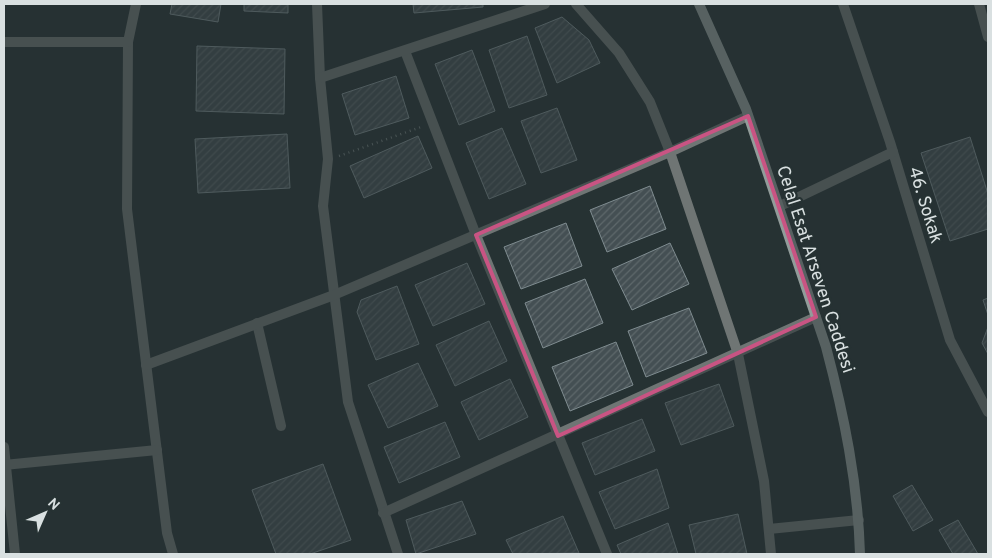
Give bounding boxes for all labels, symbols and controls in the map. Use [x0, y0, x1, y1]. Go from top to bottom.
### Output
street label: Celal Esat Arseven Caddesi [770, 163, 859, 376]
street label: 46. Sokak [902, 164, 947, 247]
north arrow [20, 488, 70, 538]
text: N [44, 495, 63, 514]

